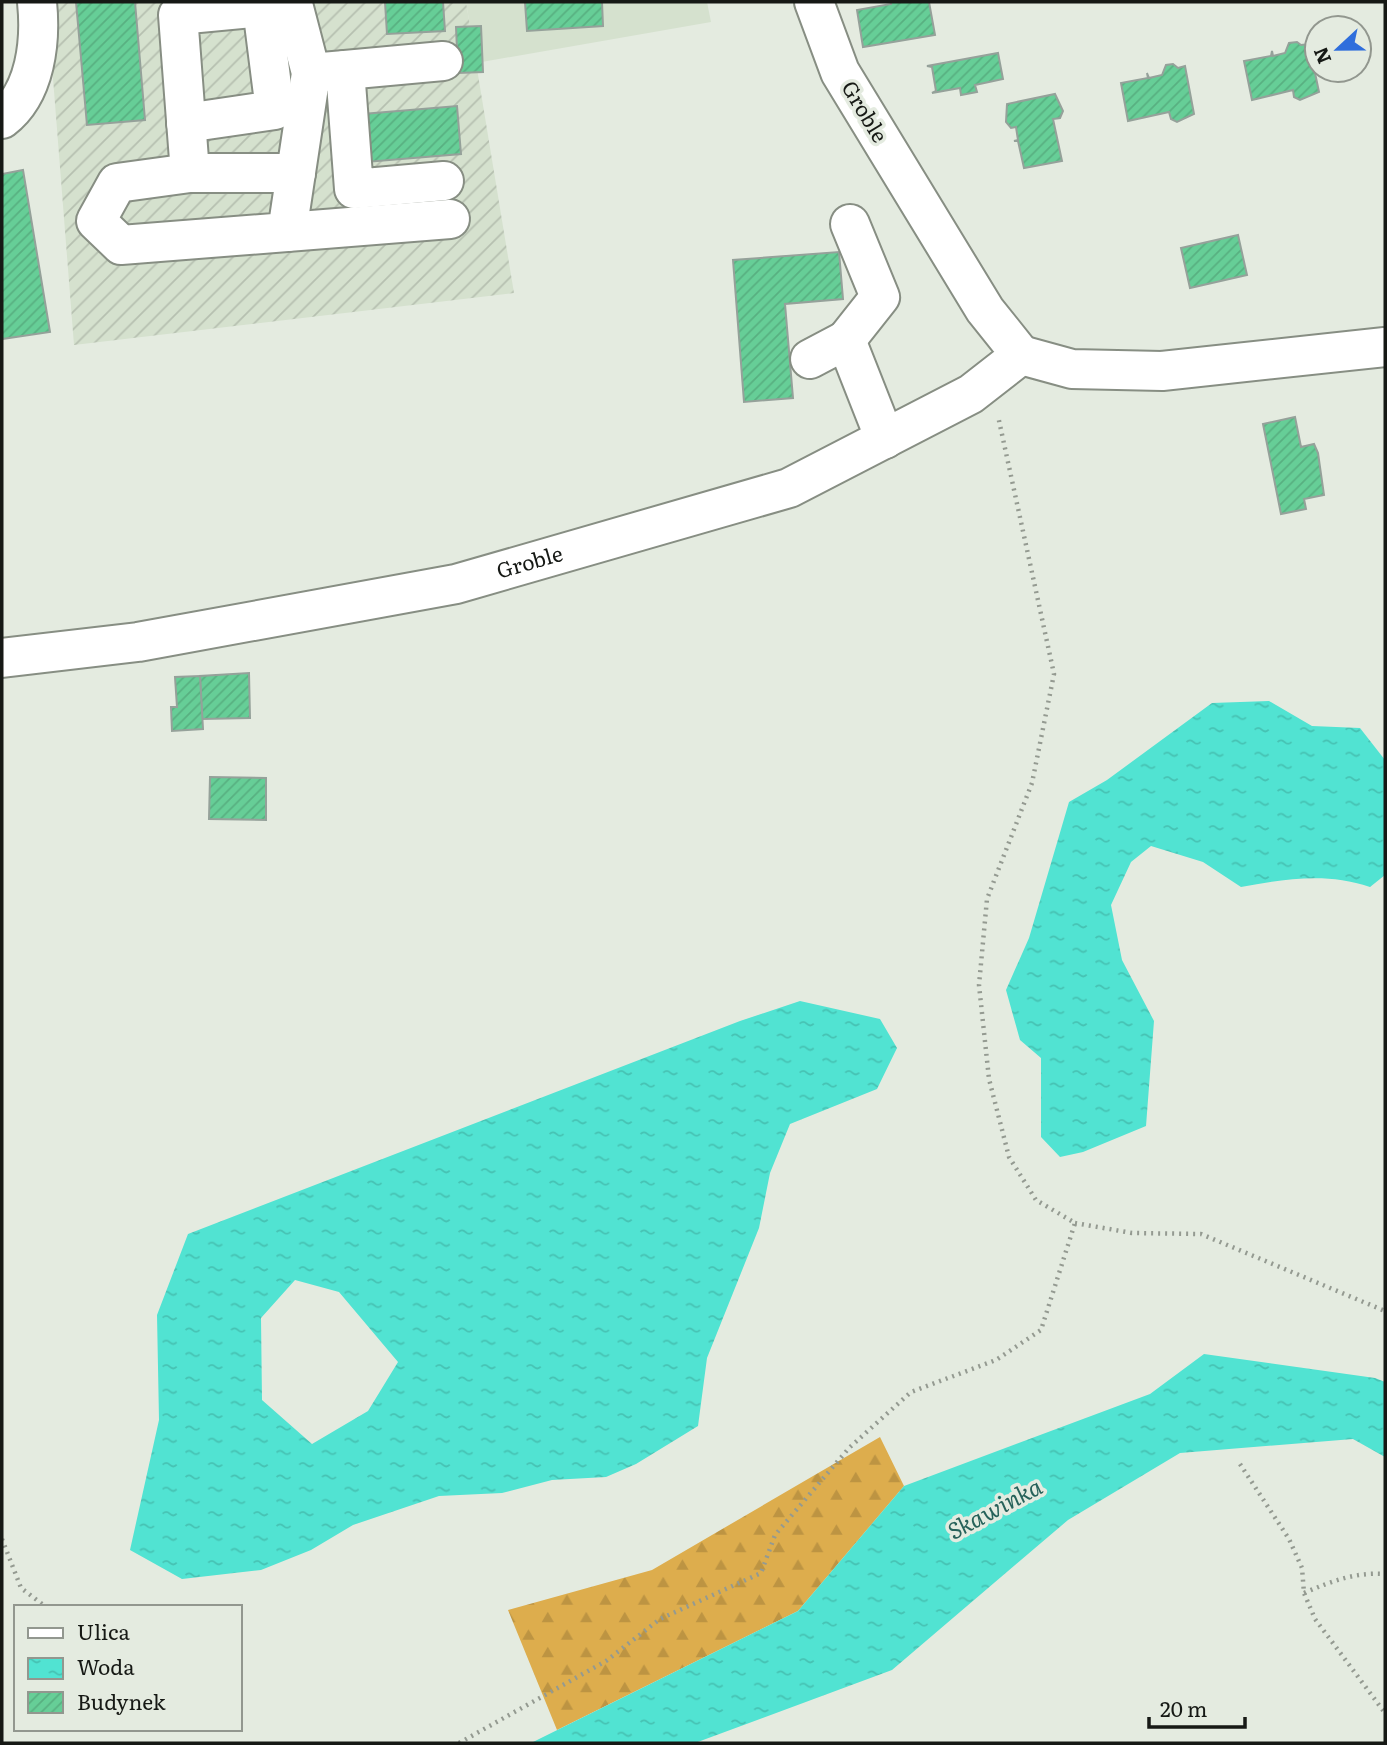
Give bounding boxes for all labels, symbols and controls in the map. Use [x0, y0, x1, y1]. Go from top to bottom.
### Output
north arrow [1303, 14, 1373, 84]
text: N [1305, 43, 1337, 68]
street label: Groble [836, 74, 897, 148]
street label: Groble [492, 536, 566, 585]
water label: Skawinka [941, 1468, 1047, 1546]
legend [14, 1605, 242, 1731]
text: Ulica [77, 1615, 131, 1646]
text: Woda [77, 1650, 135, 1681]
text: Budynek [77, 1685, 166, 1716]
scale bar [1149, 1686, 1245, 1730]
text: 20 m [1160, 1692, 1207, 1723]

